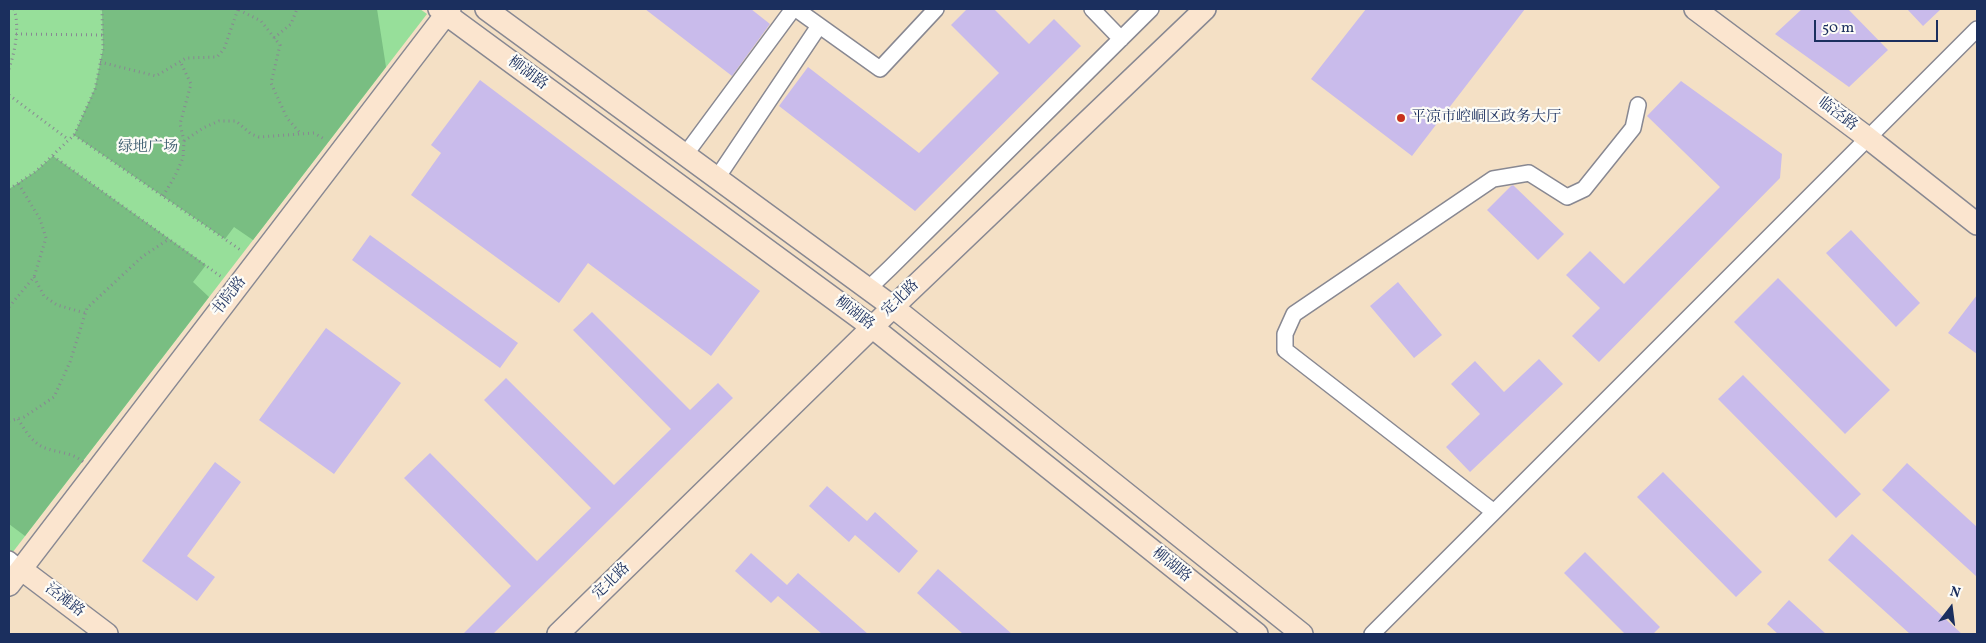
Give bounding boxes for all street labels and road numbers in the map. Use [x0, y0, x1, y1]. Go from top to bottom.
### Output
street label: 柳湖路 [504, 53, 550, 95]
street label: 临泾路 [1814, 94, 1860, 136]
street label: 书院路 [209, 274, 251, 320]
street label: 定北路 [879, 277, 923, 321]
street label: 柳湖路 [831, 293, 877, 335]
street label: 柳湖路 [1148, 545, 1194, 587]
street label: 定北路 [590, 560, 634, 604]
street label: 泾滩路 [41, 580, 87, 622]

